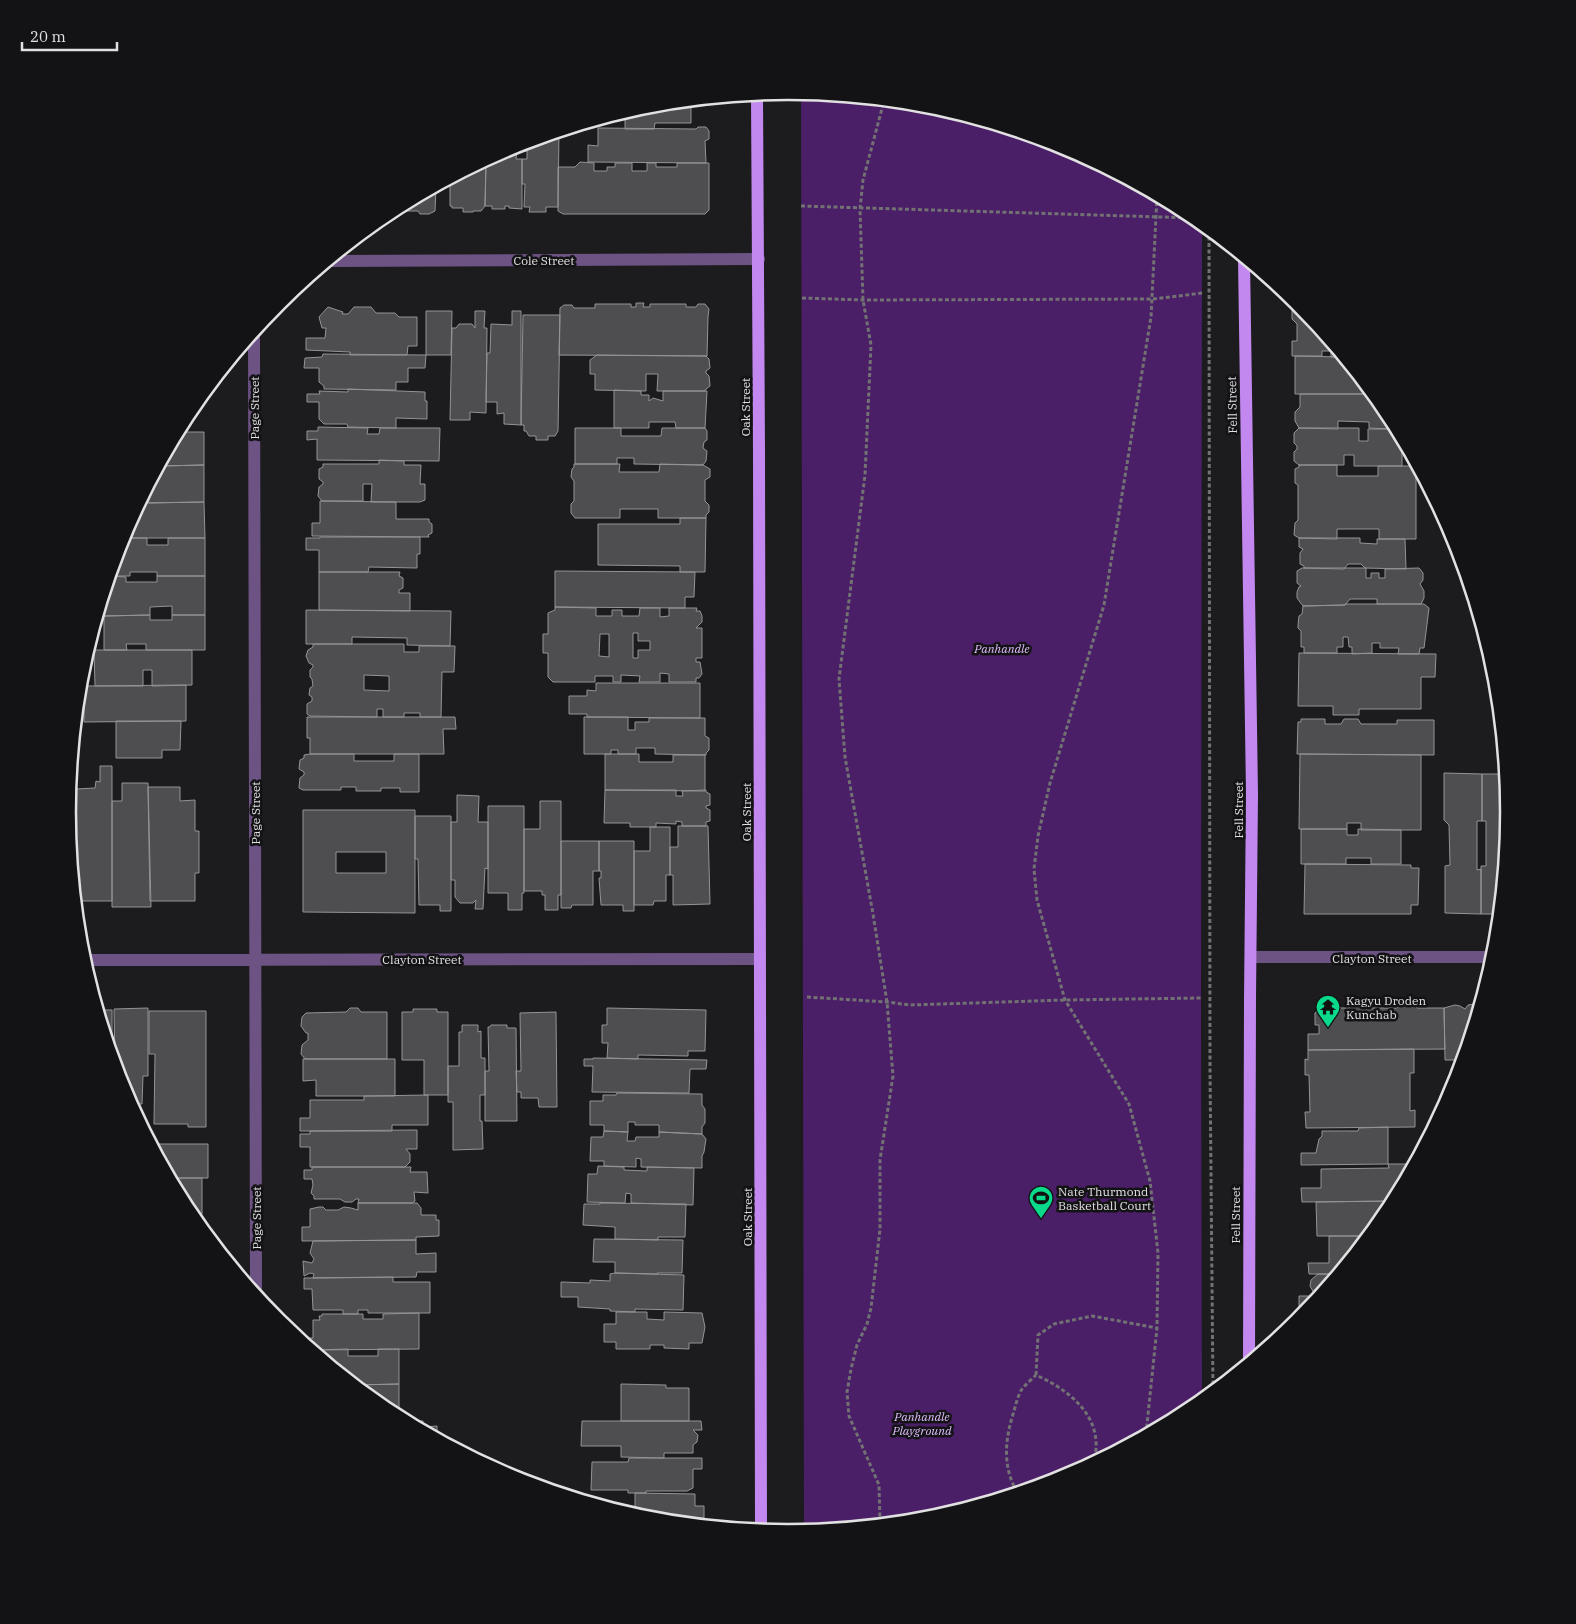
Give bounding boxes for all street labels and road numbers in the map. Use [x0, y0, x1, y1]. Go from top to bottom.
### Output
street label: Cole Street [514, 253, 574, 268]
street label: Page Street [247, 376, 262, 440]
street label: Fell Street [1224, 376, 1240, 434]
street label: Oak Street [738, 378, 753, 436]
street label: Page Street [248, 781, 263, 845]
street label: Fell Street [1231, 781, 1246, 839]
street label: Oak Street [739, 783, 754, 841]
street label: Clayton Street [1332, 951, 1412, 966]
street label: Clayton Street [382, 952, 462, 967]
street label: Page Street [249, 1186, 264, 1250]
street label: Fell Street [1228, 1186, 1243, 1244]
street label: Oak Street [740, 1188, 755, 1246]

